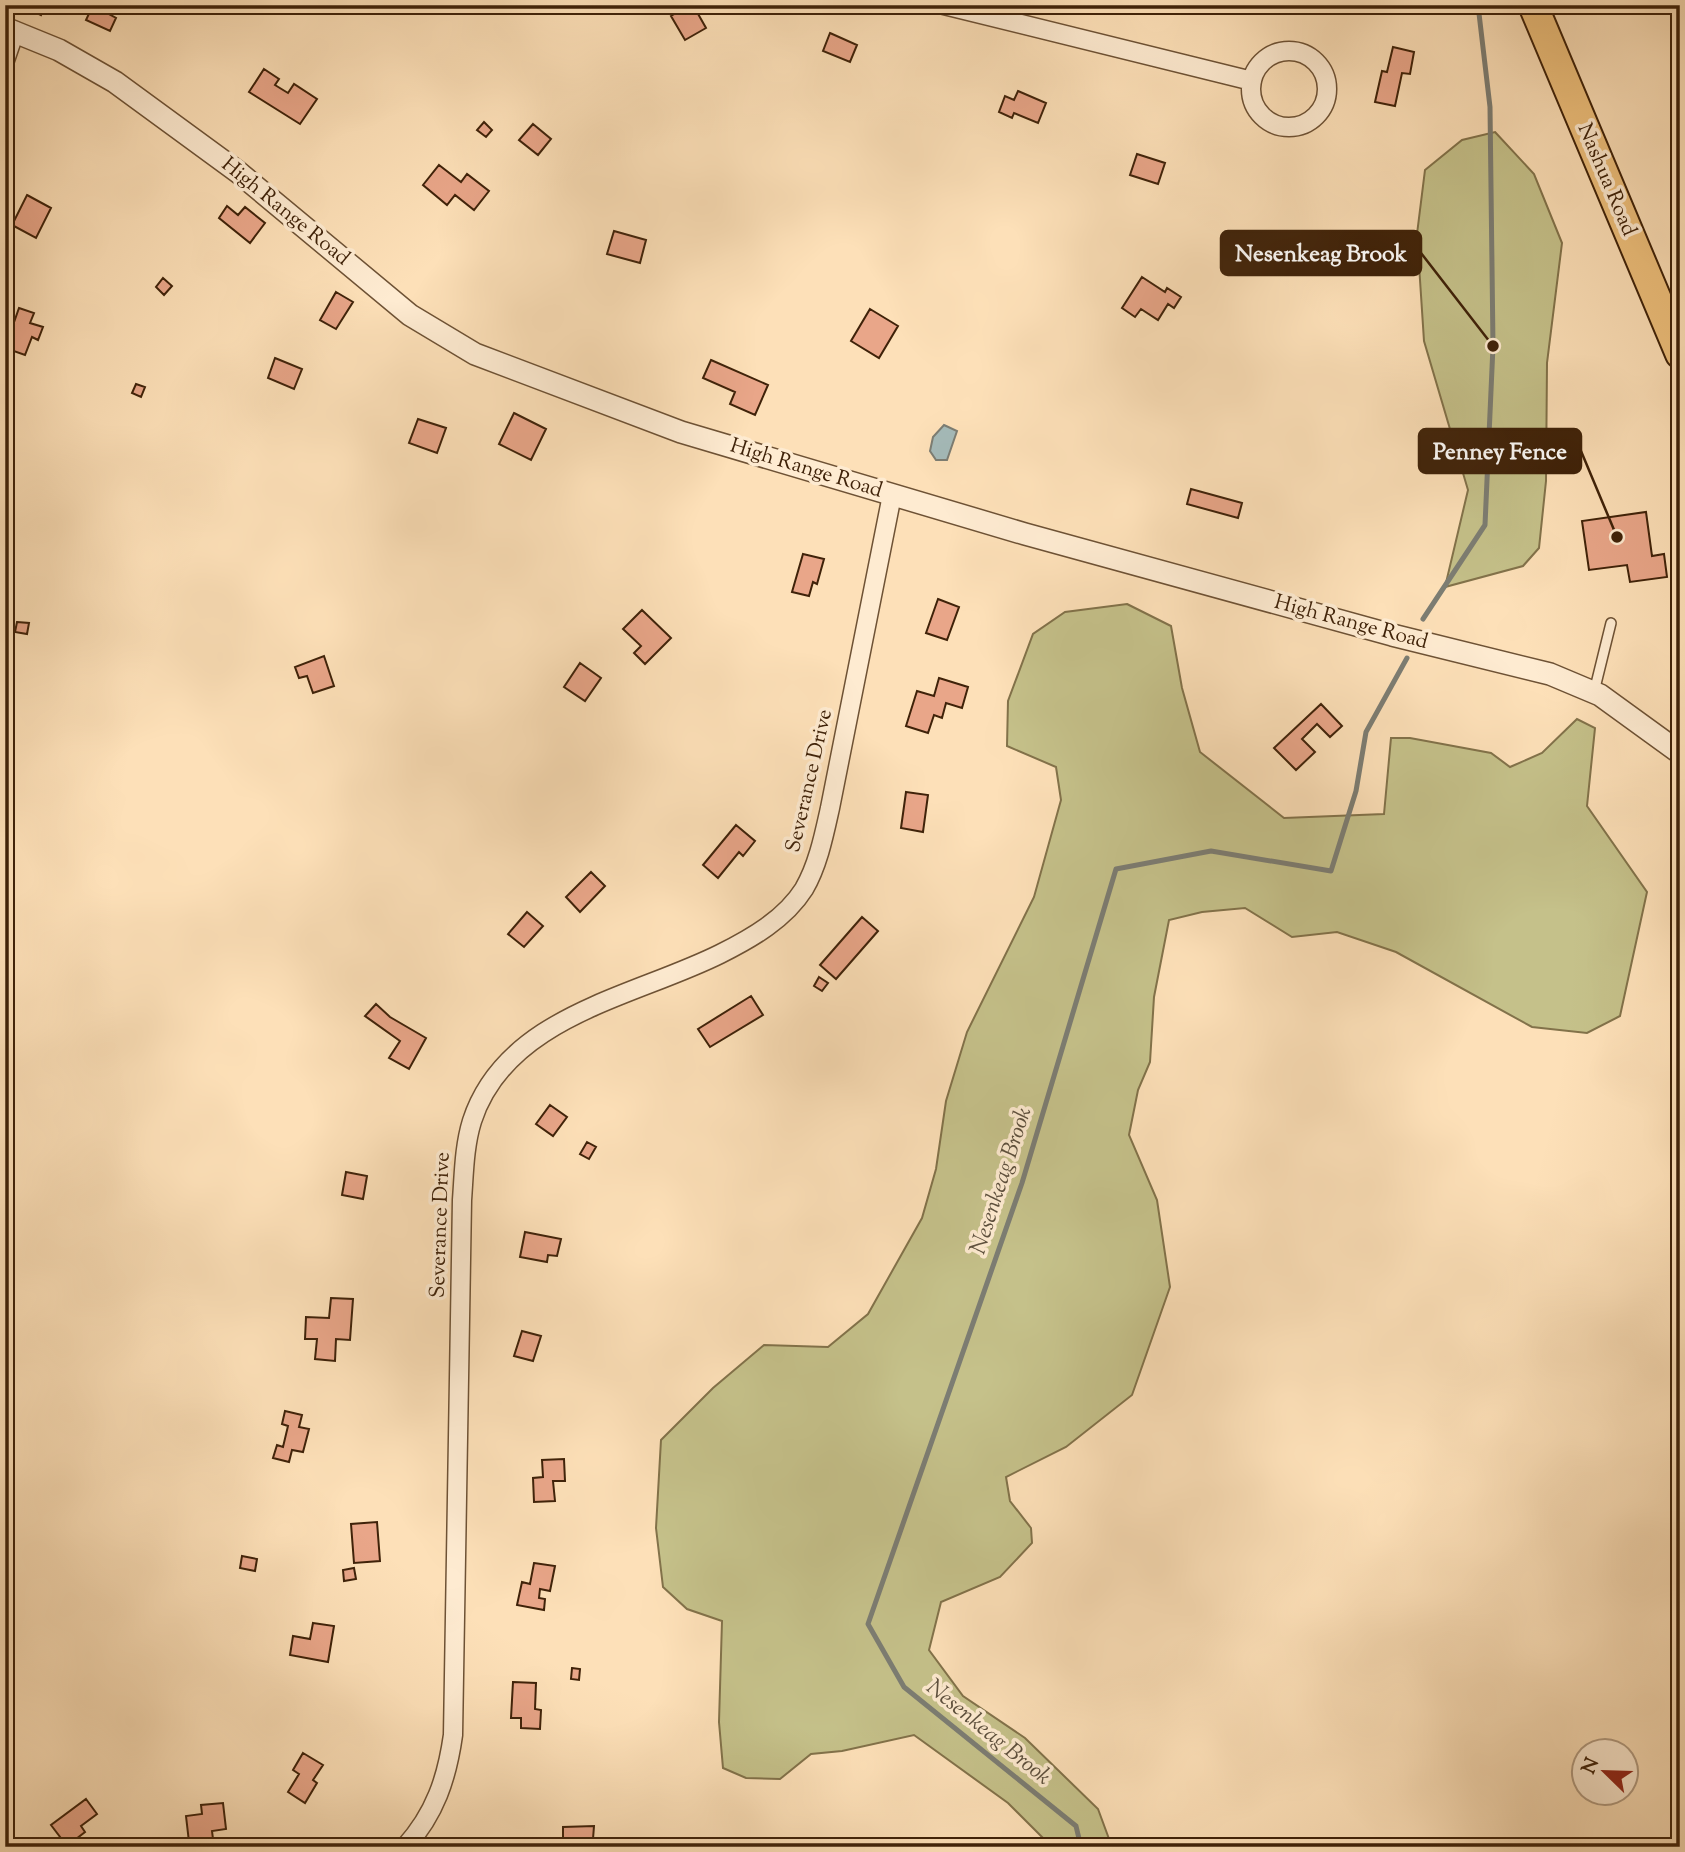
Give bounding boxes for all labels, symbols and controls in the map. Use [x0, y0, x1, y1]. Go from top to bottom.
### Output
street label: Nashua Road [1569, 119, 1643, 241]
street label: High Range Road [214, 151, 356, 273]
callout: Nesenkeag Brook [1221, 231, 1421, 275]
text: Nesenkeag Brook [1235, 239, 1407, 272]
callout: Penney Fence [1419, 429, 1581, 473]
street label: High Range Road [726, 432, 886, 506]
text: Penney Fence [1433, 437, 1567, 470]
street label: High Range Road [1271, 588, 1431, 658]
street label: Severance Drive [779, 706, 841, 856]
water label: Nesenkeag Brook [963, 1103, 1041, 1259]
street label: Severance Drive [423, 1151, 459, 1299]
water label: Nesenkeag Brook [918, 1672, 1058, 1794]
north arrow [1570, 1736, 1640, 1806]
text: N [1576, 1754, 1607, 1779]

